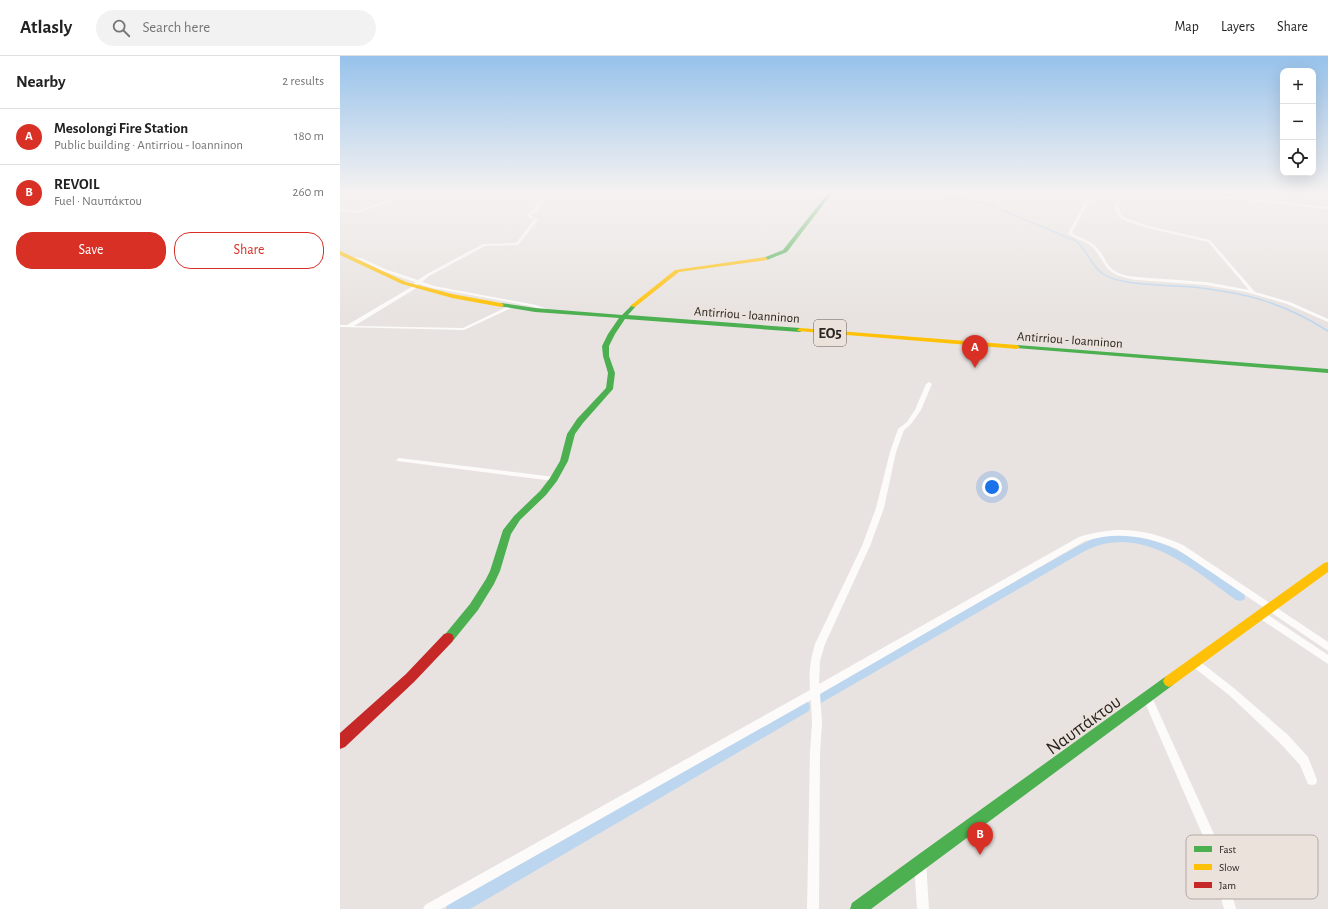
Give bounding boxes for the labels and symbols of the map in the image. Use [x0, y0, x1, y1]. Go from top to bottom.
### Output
street label: Antirriou - Ioanninon [694, 305, 800, 326]
road number: ΕΟ5 [814, 320, 846, 346]
street label: Antirriou - Ioanninon [1017, 330, 1123, 351]
pin: A [962, 335, 988, 368]
your location [982, 477, 1002, 497]
street label: Ναυπάκτου [1043, 692, 1125, 759]
pin: B [967, 822, 993, 855]
legend [1186, 835, 1318, 899]
text: Fast [1219, 844, 1237, 855]
text: Slow [1219, 862, 1240, 873]
text: Jam [1219, 880, 1236, 891]

